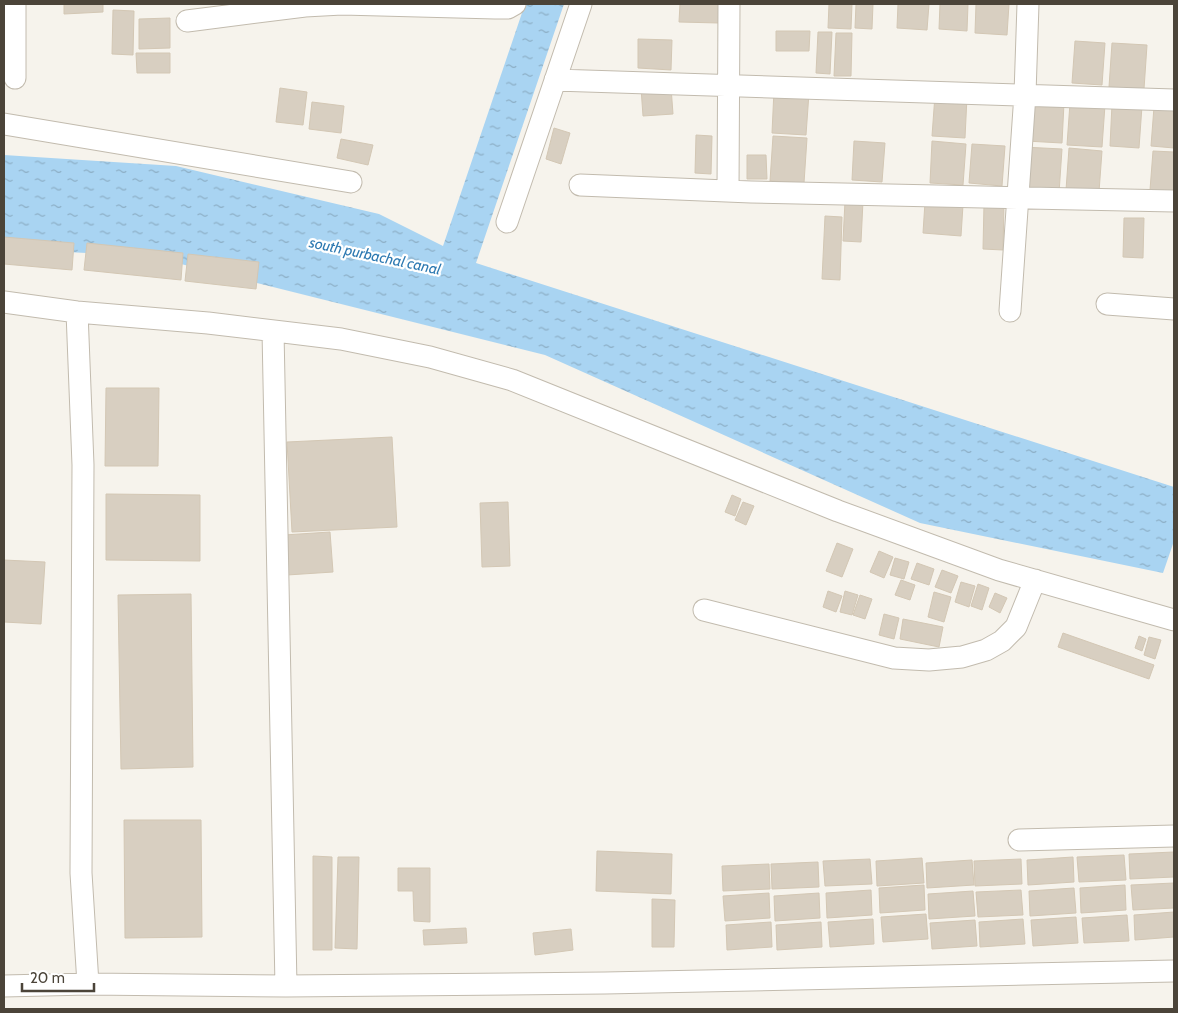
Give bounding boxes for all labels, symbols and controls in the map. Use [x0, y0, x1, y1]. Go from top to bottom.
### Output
water label: south purbachal canal [307, 233, 443, 279]
scale bar [22, 960, 95, 992]
text: 20 m [30, 969, 65, 987]

